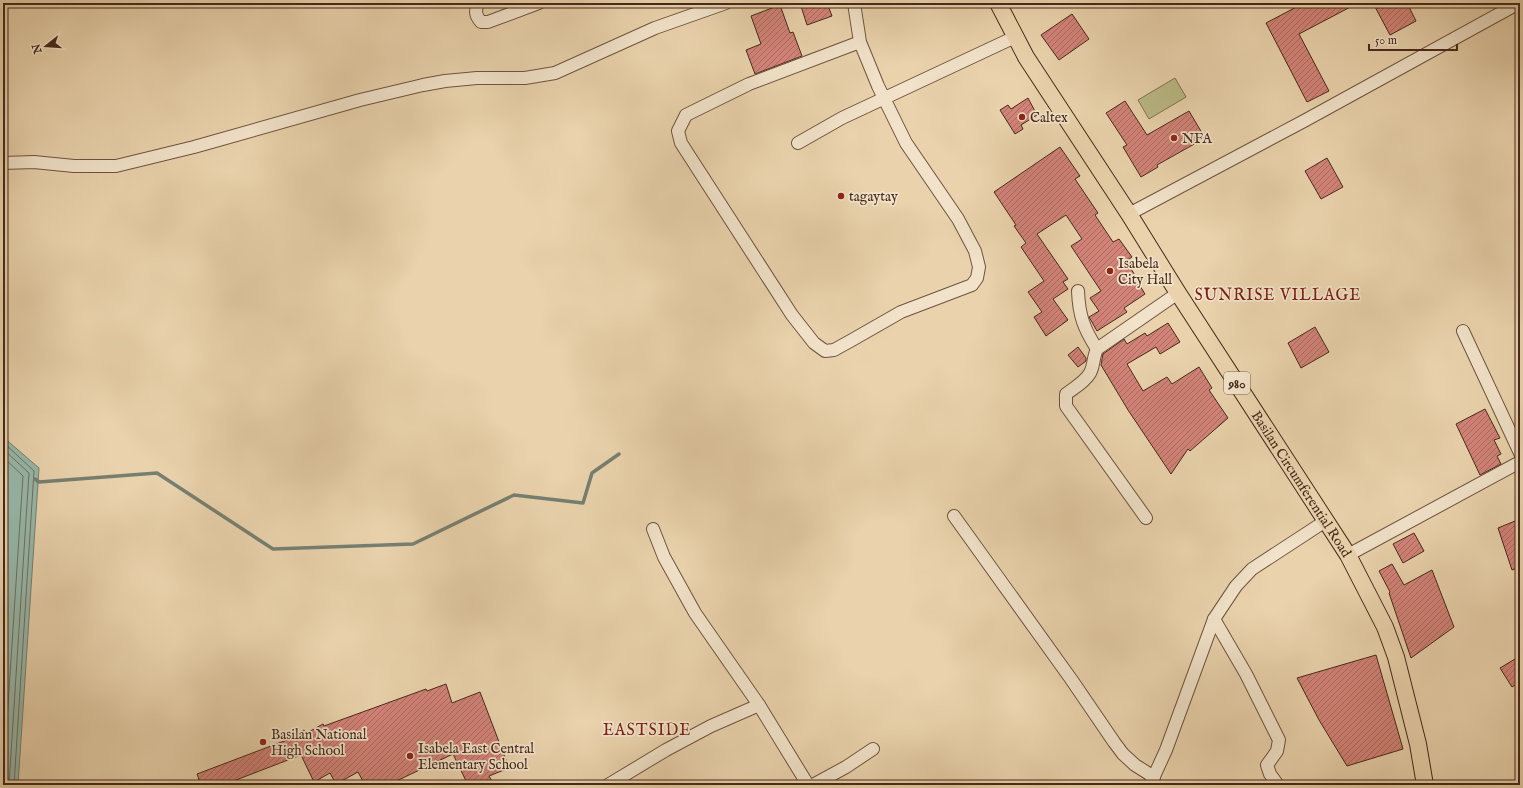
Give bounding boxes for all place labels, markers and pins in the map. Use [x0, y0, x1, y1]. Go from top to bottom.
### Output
place label: Caltex [1030, 109, 1068, 127]
marker: Caltex [1017, 112, 1027, 122]
place label: NFA [1182, 130, 1213, 148]
marker: NFA [1169, 133, 1179, 143]
place label: tagaytay [849, 188, 898, 206]
marker: tagaytay [836, 191, 846, 201]
place label: Isabela City Hall [1118, 255, 1172, 289]
marker: Isabela City Hall [1105, 266, 1115, 276]
place label: Basilan National High School [271, 726, 367, 760]
marker: Basilan National High School [258, 737, 268, 747]
place label: Isabela East Central Elementary School [418, 740, 534, 774]
marker: Isabela East Central Elementary School [405, 751, 415, 761]

